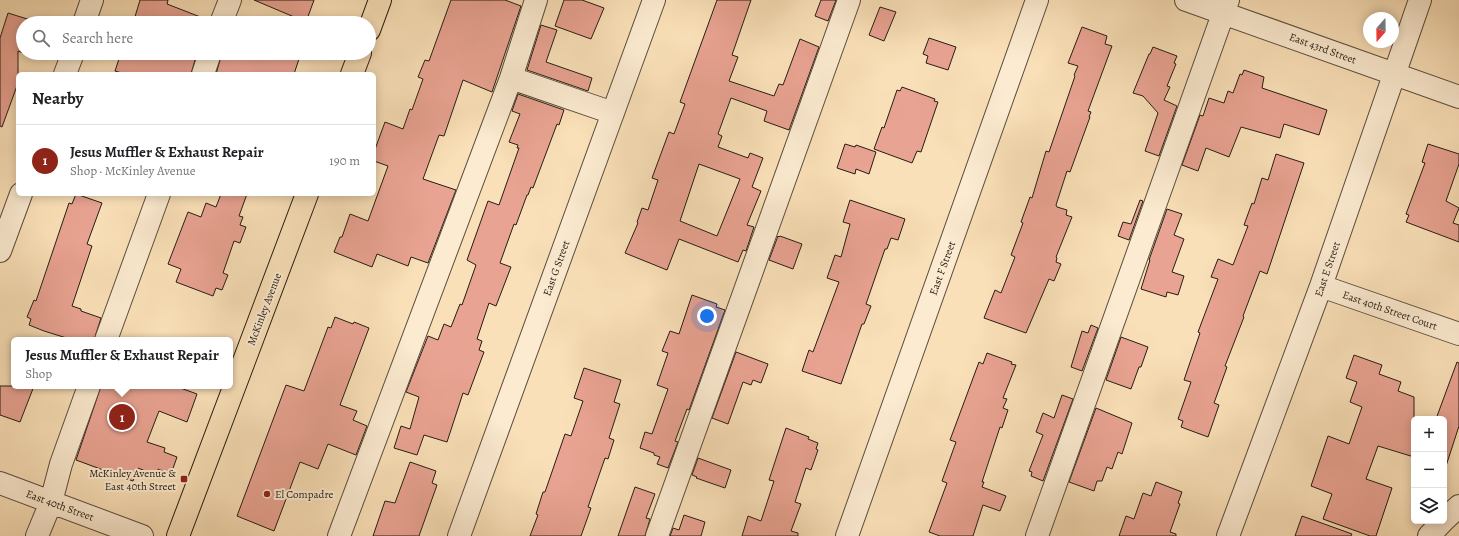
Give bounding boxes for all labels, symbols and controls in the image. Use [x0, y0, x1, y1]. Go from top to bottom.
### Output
north arrow [1363, 12, 1399, 48]
search box [16, 16, 376, 60]
icon: search [30, 27, 52, 49]
text: Search here [62, 28, 133, 48]
street label: East 43rd Street [1287, 29, 1359, 68]
text: Nearby [32, 87, 83, 110]
text: Jesus Muffler & Exhaust Repair [70, 142, 264, 162]
text: 1 [43, 152, 47, 169]
text: 190 m [329, 152, 360, 169]
text: Shop · McKinley Avenue [70, 162, 196, 179]
street label: East G Street [539, 238, 574, 298]
street label: East F Street [926, 239, 959, 297]
street label: East E Street [1311, 239, 1344, 299]
street label: McKinley Avenue [244, 271, 285, 348]
street label: East 40th Street Court [1340, 287, 1440, 334]
your location [697, 306, 717, 326]
popup [11, 337, 233, 389]
text: Jesus Muffler & Exhaust Repair [25, 345, 219, 365]
text: Shop [25, 365, 52, 382]
pin: 1 [109, 402, 135, 432]
map controls [1411, 416, 1447, 524]
button: + [1411, 416, 1447, 452]
button: − [1411, 452, 1447, 488]
place label: McKinley Avenue & East 40th Street [89, 466, 176, 494]
marker: McKinley Avenue & East 40th Street [179, 474, 189, 484]
street label: East 40th Street [24, 486, 96, 525]
place label: El Compadre [275, 487, 334, 502]
button: layers [1411, 488, 1447, 524]
marker: El Compadre [262, 489, 272, 499]

